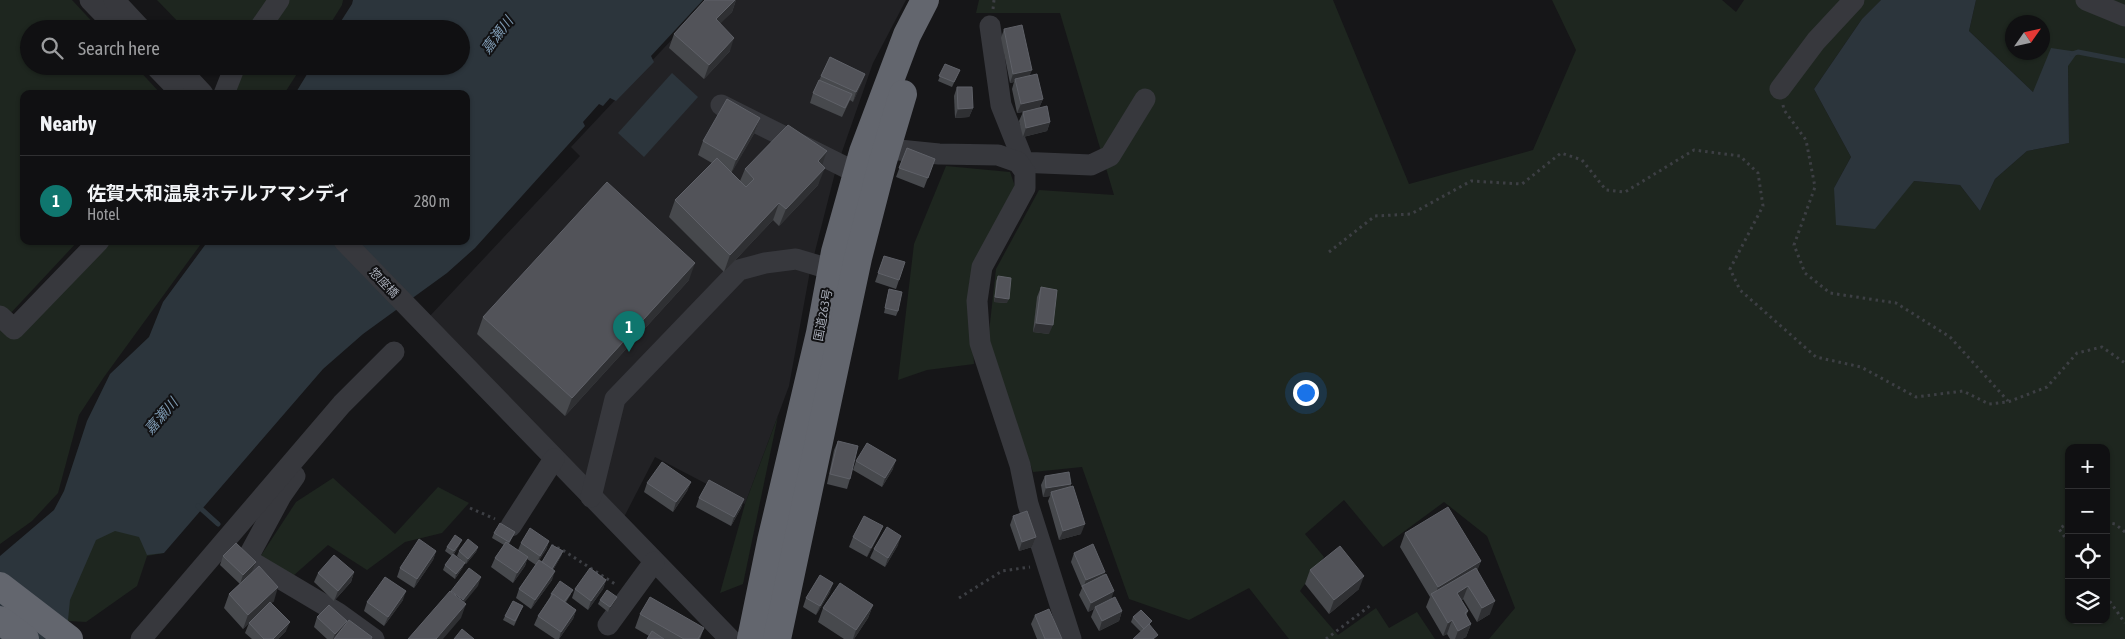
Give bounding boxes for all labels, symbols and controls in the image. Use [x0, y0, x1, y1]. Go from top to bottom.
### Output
water label: 嘉瀬川 [478, 12, 517, 57]
north arrow [2005, 15, 2050, 60]
search box [20, 20, 470, 75]
icon: search [38, 34, 66, 62]
text: Search here [78, 37, 160, 59]
text: Nearby [40, 111, 96, 135]
text: 佐賀大和温泉ホテルアマンディ [87, 182, 352, 204]
text: 1 [52, 192, 60, 210]
text: 280 m [414, 192, 450, 210]
text: Hotel [87, 205, 120, 223]
street label: 惣座橋 [366, 265, 402, 301]
street label: 国道263号 [811, 288, 835, 342]
pin: 1 [613, 311, 645, 352]
your location [1293, 380, 1319, 406]
water label: 嘉瀬川 [141, 393, 182, 437]
map controls [2065, 444, 2110, 624]
button: + [2065, 444, 2110, 489]
button: − [2065, 489, 2110, 534]
button: locate [2065, 534, 2110, 579]
button: layers [2065, 579, 2110, 624]

